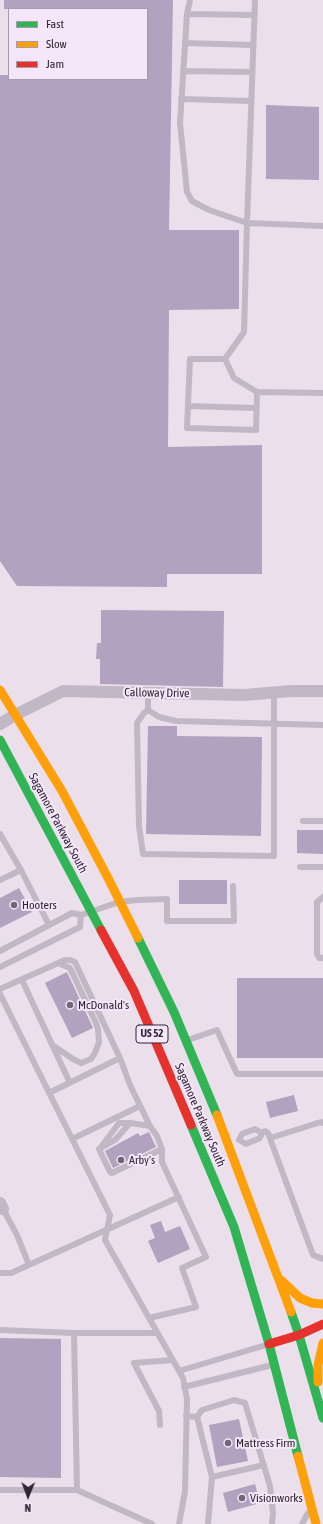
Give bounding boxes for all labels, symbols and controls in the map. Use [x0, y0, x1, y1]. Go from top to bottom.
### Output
legend [8, 8, 148, 80]
text: Fast [46, 17, 64, 31]
text: Slow [46, 37, 67, 51]
text: Jam [46, 57, 64, 71]
street label: Calloway Drive [124, 685, 190, 701]
street label: Sagamore Parkway South [26, 771, 90, 875]
place label: Hooters [22, 898, 57, 912]
marker: Hooters [9, 900, 19, 910]
place label: McDonald's [78, 998, 129, 1012]
marker: McDonald's [65, 1000, 75, 1010]
road number: US 52 [136, 1025, 168, 1043]
street label: Sagamore Parkway South [172, 1061, 228, 1169]
place label: Arby's [129, 1153, 155, 1167]
marker: Arby's [116, 1155, 126, 1165]
place label: Mattress Firm [236, 1436, 295, 1450]
marker: Mattress Firm [223, 1438, 233, 1448]
north arrow [8, 1476, 48, 1516]
place label: Visionworks [250, 1491, 303, 1505]
marker: Visionworks [237, 1493, 247, 1503]
text: N [24, 1502, 31, 1514]

